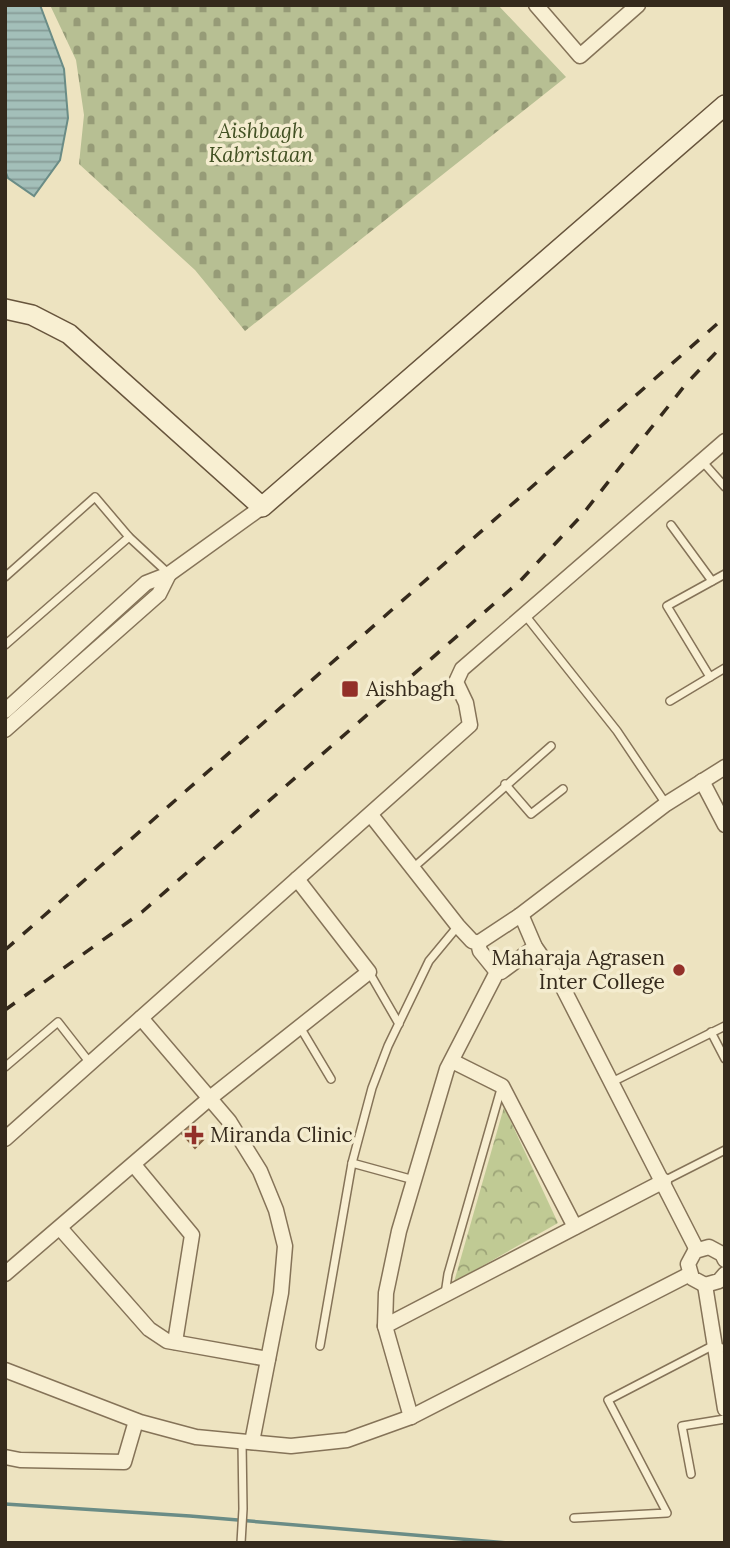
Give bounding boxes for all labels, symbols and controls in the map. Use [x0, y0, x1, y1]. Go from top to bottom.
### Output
park label: Aishbagh Kabristaan [209, 117, 314, 168]
place label: Aishbagh [365, 675, 455, 702]
marker: Aishbagh [340, 679, 360, 699]
place label: Maharaja Agrasen Inter College [491, 944, 665, 995]
marker: Maharaja Agrasen Inter College [671, 962, 687, 978]
place label: Miranda Clinic [210, 1121, 353, 1148]
marker: Miranda Clinic [184, 1125, 204, 1145]

